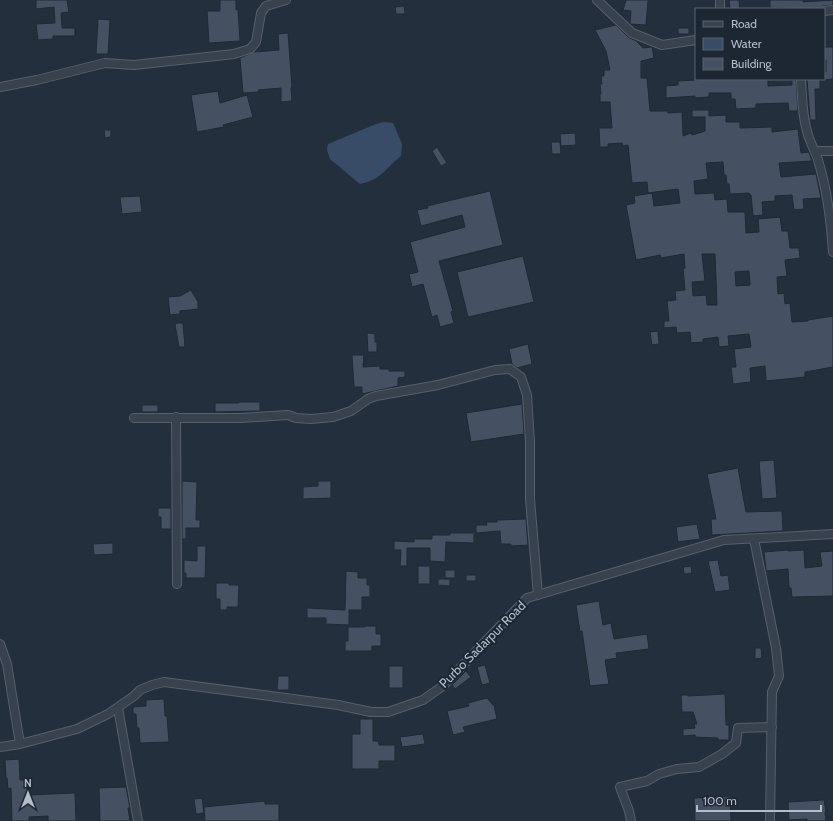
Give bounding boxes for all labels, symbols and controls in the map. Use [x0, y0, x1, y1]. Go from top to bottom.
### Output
legend [695, 8, 825, 80]
text: Road [731, 16, 757, 31]
text: Water [731, 36, 762, 51]
text: Building [731, 56, 773, 71]
street label: Purbo Sadarpur Road [435, 597, 529, 691]
north arrow [8, 773, 48, 813]
text: N [24, 776, 32, 790]
scale bar [697, 787, 821, 813]
text: 100 m [703, 793, 737, 808]

